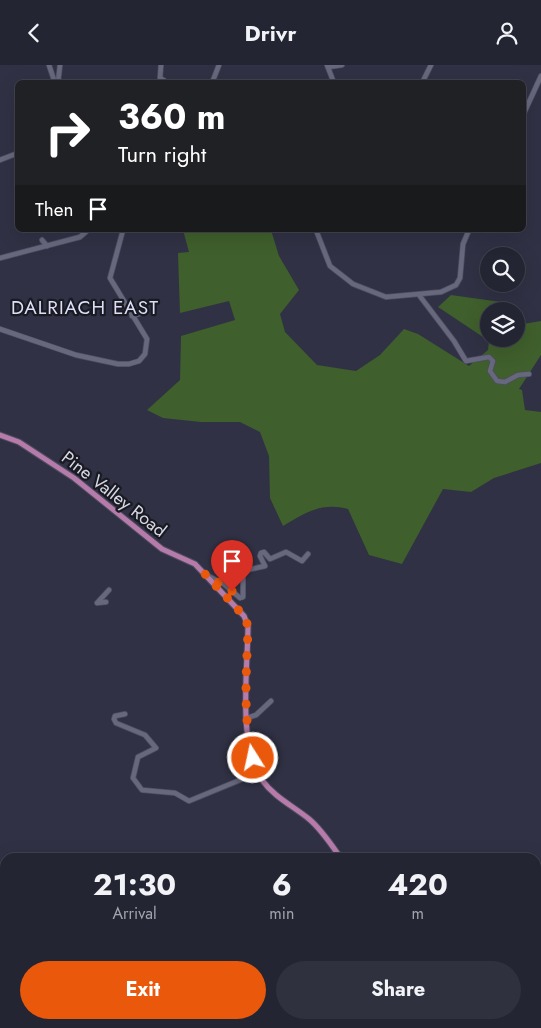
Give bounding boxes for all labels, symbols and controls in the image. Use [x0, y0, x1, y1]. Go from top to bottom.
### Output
text: Drivr [245, 17, 296, 49]
icon: back [20, 19, 48, 47]
icon: person [493, 19, 521, 47]
text: 360 m [118, 92, 226, 142]
icon: right [35, 100, 100, 165]
text: Turn right [118, 138, 206, 170]
icon: arrive [84, 195, 112, 223]
text: Then [35, 196, 74, 223]
map controls [480, 247, 525, 347]
button: search [480, 247, 525, 292]
district label: DALRIACH EAST [11, 294, 159, 321]
button: layers [480, 302, 525, 347]
street label: Pine Valley Road [56, 445, 172, 543]
pin [211, 540, 253, 591]
icon: arrive [218, 547, 246, 575]
position arrow [226, 731, 278, 783]
text: 21:30 [93, 863, 176, 906]
text: 6 [272, 863, 292, 906]
text: 420 [387, 863, 448, 906]
text: Arrival [113, 902, 157, 925]
text: min [269, 902, 294, 925]
text: m [411, 902, 424, 925]
button: Exit [20, 961, 266, 1019]
button: Share [276, 961, 521, 1019]

